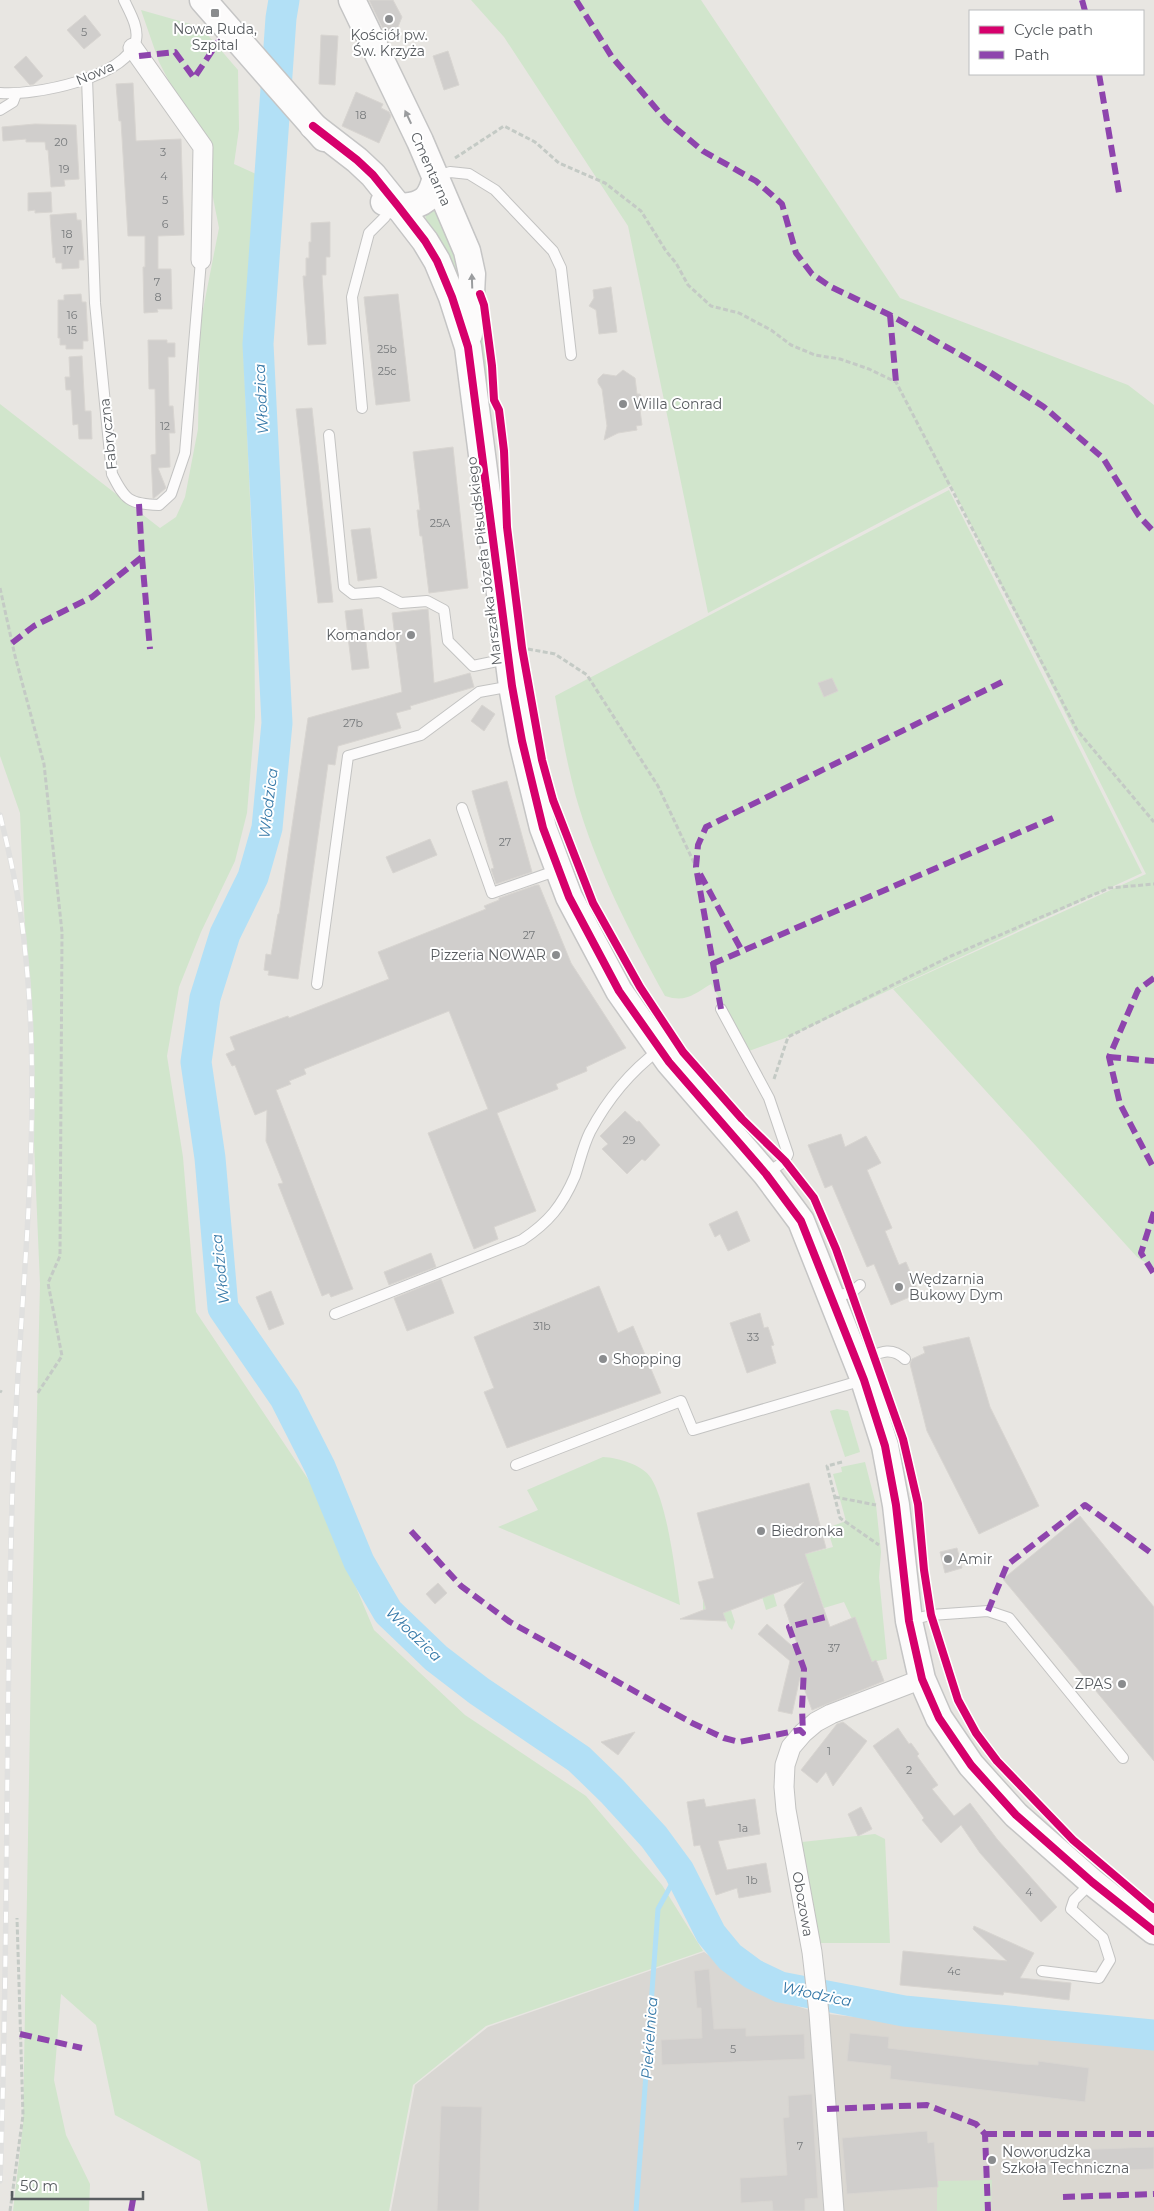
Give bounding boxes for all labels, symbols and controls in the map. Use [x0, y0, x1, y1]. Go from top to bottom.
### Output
marker: Nowa Ruda, Szpital [209, 7, 221, 19]
legend [969, 10, 1144, 75]
marker: Kościół pw. Św. Krzyża [383, 13, 395, 25]
place label: Nowa Ruda, Szpital [173, 20, 257, 54]
text: Cycle path [1014, 20, 1093, 39]
house number: 5 [81, 25, 87, 39]
place label: Kościół pw. Św. Krzyża [350, 26, 428, 60]
text: Path [1014, 45, 1050, 64]
street label: Nowa [73, 57, 117, 89]
house number: 18 [356, 108, 367, 122]
one-way arrow [404, 110, 412, 124]
street label: Cmentarna [407, 129, 455, 209]
house number: 20 [54, 135, 68, 149]
house number: 3 [160, 145, 166, 159]
house number: 19 [59, 162, 70, 176]
house number: 4 [160, 169, 168, 183]
house number: 5 [162, 193, 168, 207]
house number: 6 [162, 217, 169, 231]
house number: 18 [62, 227, 73, 241]
house number: 17 [63, 243, 73, 257]
one-way arrow [468, 272, 476, 288]
house number: 7 [154, 275, 160, 289]
house number: 8 [154, 290, 162, 304]
house number: 16 [67, 308, 78, 322]
house number: 15 [67, 323, 77, 337]
house number: 25b [377, 342, 397, 356]
water label: Włodzica [250, 363, 272, 435]
house number: 25c [378, 364, 396, 378]
place label: Willa Conrad [633, 395, 722, 413]
street label: Fabryczna [95, 397, 121, 471]
marker: Willa Conrad [617, 398, 629, 410]
house number: 12 [160, 419, 170, 433]
street label: Marszałka Józefa Piłsudskiego [462, 455, 506, 667]
house number: 25A [430, 516, 450, 530]
place label: Komandor [326, 626, 401, 644]
marker: Komandor [405, 629, 417, 641]
house number: 27b [343, 716, 363, 730]
water label: Włodzica [254, 767, 282, 839]
house number: 27 [499, 835, 511, 849]
house number: 27 [523, 928, 535, 942]
place label: Pizzeria NOWAR [430, 946, 546, 964]
marker: Pizzeria NOWAR [550, 949, 562, 961]
house number: 29 [623, 1133, 636, 1147]
water label: Włodzica [207, 1233, 233, 1305]
place label: Wędzarnia Bukowy Dym [909, 1270, 1003, 1304]
marker: Wędzarnia Bukowy Dym [893, 1281, 905, 1293]
house number: 31b [533, 1319, 551, 1333]
house number: 33 [747, 1330, 759, 1344]
place label: Shopping [613, 1350, 682, 1368]
marker: Shopping [597, 1353, 609, 1365]
place label: Biedronka [771, 1522, 843, 1540]
marker: Biedronka [755, 1525, 767, 1537]
place label: Amir [958, 1550, 993, 1568]
marker: Amir [942, 1553, 954, 1565]
water label: Włodzica [382, 1603, 446, 1665]
house number: 37 [828, 1641, 840, 1655]
place label: ZPAS [1075, 1675, 1112, 1693]
marker: ZPAS [1116, 1678, 1128, 1690]
house number: 1 [827, 1744, 831, 1758]
house number: 2 [906, 1763, 912, 1777]
house number: 1a [738, 1821, 748, 1835]
street label: Obozowa [788, 1870, 818, 1938]
house number: 1b [746, 1873, 758, 1887]
house number: 4 [1025, 1885, 1033, 1899]
house number: 4c [947, 1964, 961, 1978]
water label: Włodzica [780, 1977, 854, 2011]
water label: Piekielnica [637, 1996, 661, 2080]
house number: 5 [730, 2042, 736, 2056]
house number: 7 [797, 2139, 803, 2153]
place label: Noworudzka Szkoła Techniczna [1002, 2143, 1129, 2177]
marker: Noworudzka Szkoła Techniczna [986, 2154, 998, 2166]
scale bar [12, 2168, 144, 2200]
text: 50 m [20, 2176, 58, 2195]

